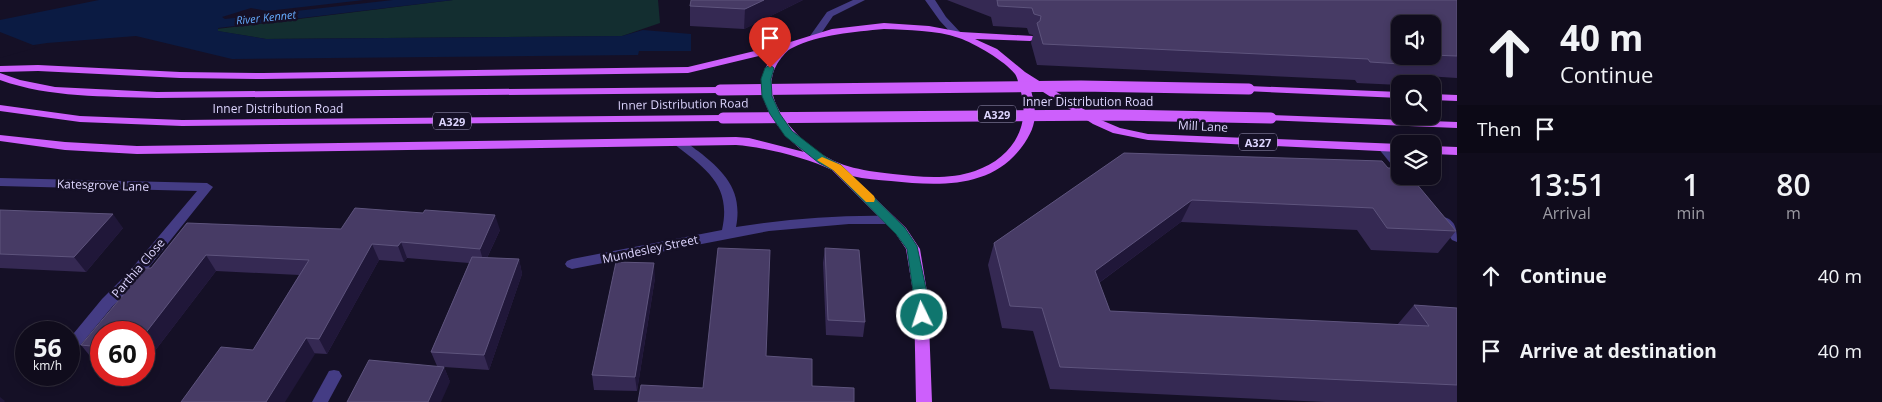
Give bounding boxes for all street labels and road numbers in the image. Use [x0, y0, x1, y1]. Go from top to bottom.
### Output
street label: Inner Distribution Road [1023, 93, 1153, 110]
street label: Inner Distribution Road [617, 94, 749, 114]
street label: Inner Distribution Road [213, 100, 343, 117]
road number: A329 [978, 106, 1016, 122]
road number: A329 [433, 112, 471, 130]
street label: Mill Lane [1178, 116, 1229, 136]
road number: A327 [1239, 134, 1277, 150]
street label: Katesgrove Lane [57, 175, 150, 195]
street label: Mundesley Street [600, 231, 700, 267]
street label: Parthia Close [107, 234, 169, 301]

